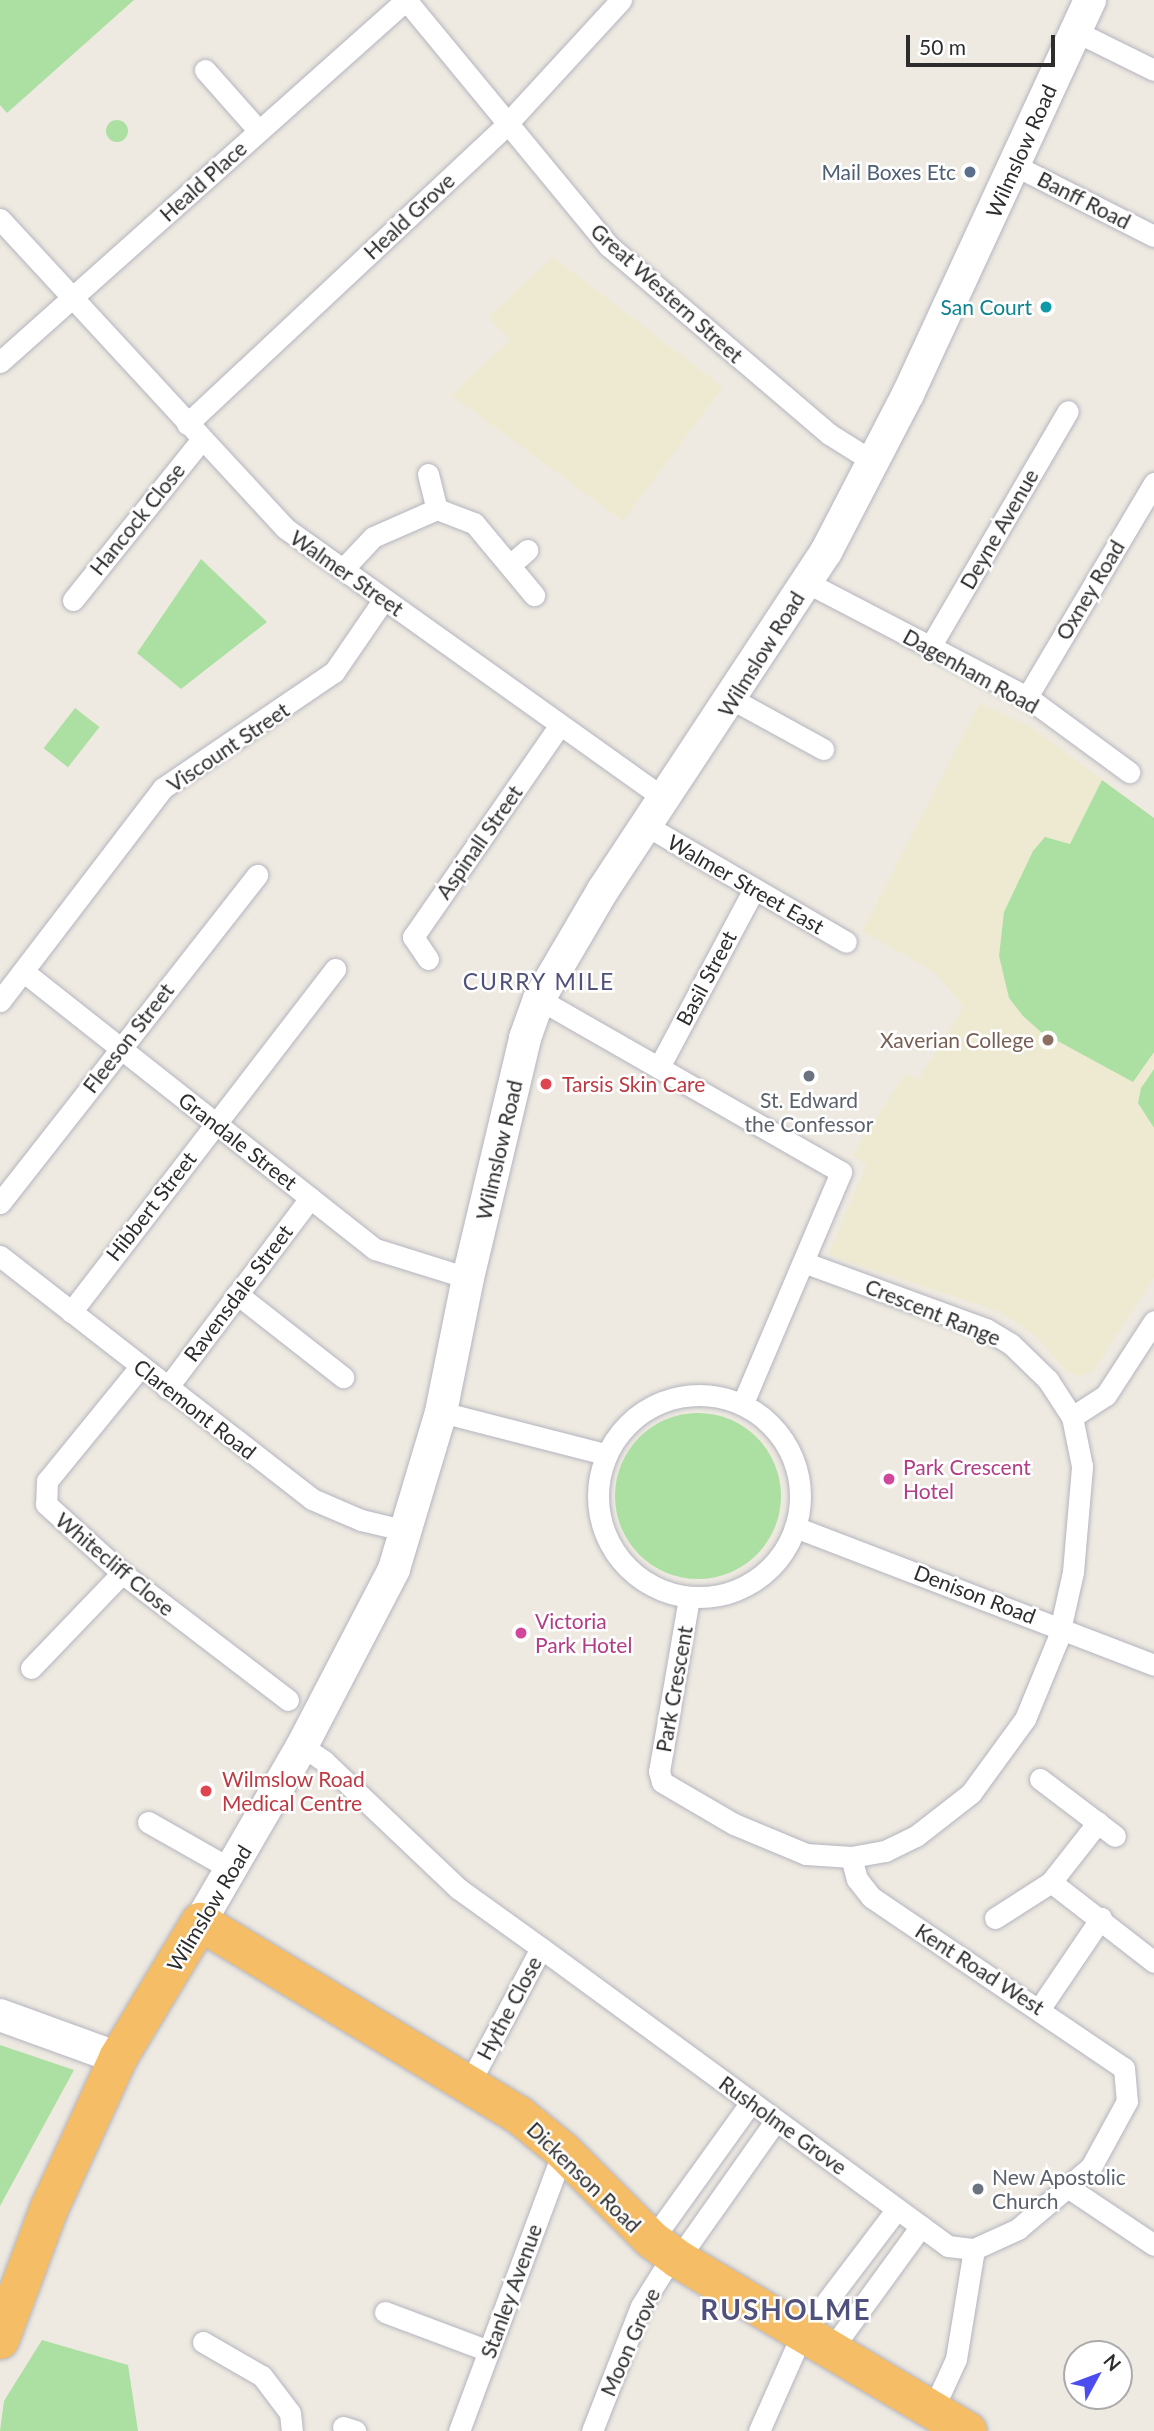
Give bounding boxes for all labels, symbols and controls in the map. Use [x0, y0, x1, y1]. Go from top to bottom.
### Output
scale bar [909, 21, 1058, 65]
text: 50 m [919, 34, 966, 59]
street label: Wilmslow Road [980, 80, 1062, 222]
street label: Heald Place [154, 135, 252, 227]
place label: Mail Boxes Etc [821, 159, 956, 185]
marker: Mail Boxes Etc [962, 164, 978, 180]
street label: Banff Road [1033, 166, 1135, 234]
street label: Heald Grove [358, 168, 460, 264]
street label: Great Western Street [586, 218, 748, 368]
place label: San Court [941, 294, 1032, 320]
marker: San Court [1038, 299, 1054, 315]
street label: Hancock Close [84, 458, 190, 580]
street label: Deyne Avenue [954, 464, 1044, 594]
street label: Walmer Street [285, 525, 409, 621]
street label: Oxney Road [1050, 535, 1130, 645]
street label: Wilmslow Road [712, 587, 810, 721]
street label: Dagenham Road [899, 623, 1043, 719]
street label: Viscount Street [162, 697, 294, 797]
street label: Aspinall Street [431, 780, 527, 904]
street label: Walmer Street East [663, 829, 829, 939]
street label: Basil Street [671, 926, 741, 1030]
district label: CURRY MILE [463, 967, 615, 995]
street label: Fleeson Street [77, 978, 179, 1098]
place label: Xaverian College [880, 1027, 1034, 1053]
marker: Xaverian College [1040, 1032, 1056, 1048]
marker: St. Edward the Confessor [801, 1068, 817, 1084]
place label: Tarsis Skin Care [562, 1071, 705, 1097]
marker: Tarsis Skin Care [536, 1074, 556, 1094]
street label: Wilmslow Road [471, 1077, 527, 1223]
street label: Grandale Street [174, 1087, 302, 1195]
place label: St. Edward the Confessor [745, 1087, 873, 1137]
street label: Hibbert Street [101, 1146, 201, 1266]
street label: Ravensdale Street [178, 1220, 298, 1366]
street label: Crescent Range [862, 1273, 1004, 1351]
street label: Claremont Road [129, 1354, 261, 1464]
place label: Park Crescent Hotel [903, 1454, 1031, 1504]
marker: Park Crescent Hotel [881, 1471, 897, 1487]
street label: Whitecliff Close [50, 1507, 180, 1621]
street label: Denison Road [911, 1559, 1039, 1629]
place label: Victoria Park Hotel [535, 1608, 632, 1658]
street label: Park Crescent [650, 1624, 698, 1754]
marker: Victoria Park Hotel [513, 1625, 529, 1641]
place label: Wilmslow Road Medical Centre [222, 1766, 365, 1816]
marker: Wilmslow Road Medical Centre [196, 1781, 216, 1801]
street label: Wilmslow Road [161, 1840, 257, 1976]
street label: Kent Road West [911, 1918, 1049, 2020]
street label: Hythe Close [471, 1952, 547, 2064]
street label: Rusholme Grove [714, 2070, 852, 2180]
street label: Dickenson Road [522, 2116, 646, 2238]
place label: New Apostolic Church [992, 2164, 1127, 2214]
marker: New Apostolic Church [970, 2181, 986, 2197]
street label: Stanley Avenue [475, 2220, 547, 2362]
street label: Moon Grove [595, 2284, 665, 2400]
district label: RUSHOLME [701, 2292, 871, 2326]
north arrow [1063, 2340, 1133, 2410]
text: N [1099, 2349, 1126, 2375]

